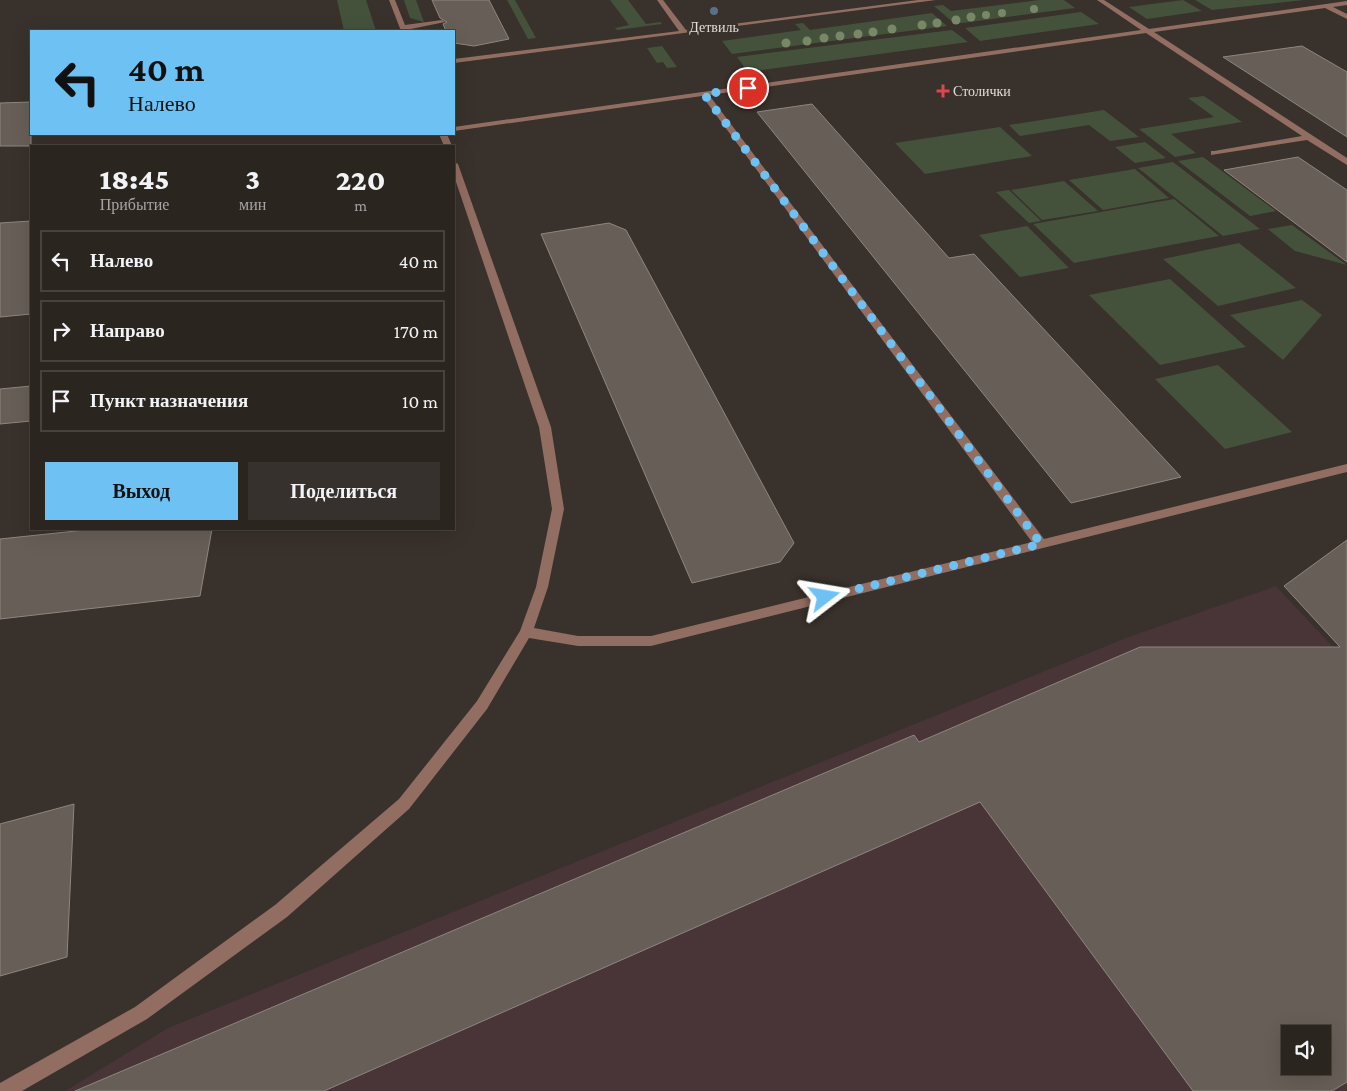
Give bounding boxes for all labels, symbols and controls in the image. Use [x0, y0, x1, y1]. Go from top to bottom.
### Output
marker: Детвиль [708, 5, 720, 17]
place label: Детвиль [689, 19, 739, 35]
icon: left [45, 50, 110, 115]
text: 40 m [128, 50, 205, 89]
pin [727, 67, 769, 109]
icon: arrive [734, 74, 762, 102]
place label: Столички [953, 83, 1011, 99]
marker: Столички [937, 85, 949, 97]
text: Налево [128, 91, 196, 116]
text: 18:45 [100, 162, 169, 195]
text: 3 [245, 162, 260, 195]
text: 220 [336, 163, 385, 196]
text: Прибытие [100, 196, 169, 213]
text: мин [239, 196, 266, 213]
text: m [354, 197, 367, 214]
icon: left [47, 247, 75, 275]
text: Налево [90, 250, 153, 271]
text: 40 m [399, 251, 438, 272]
icon: right [47, 317, 75, 345]
text: Направо [90, 320, 165, 341]
text: 170 m [394, 321, 438, 342]
icon: arrive [47, 387, 75, 415]
text: Пункт назначения [90, 390, 248, 411]
text: 10 m [402, 391, 438, 412]
button: Выход [45, 462, 238, 520]
button: Поделиться [248, 462, 440, 520]
position arrow [798, 570, 850, 622]
map controls [1281, 1025, 1331, 1075]
button: sound [1281, 1025, 1331, 1075]

